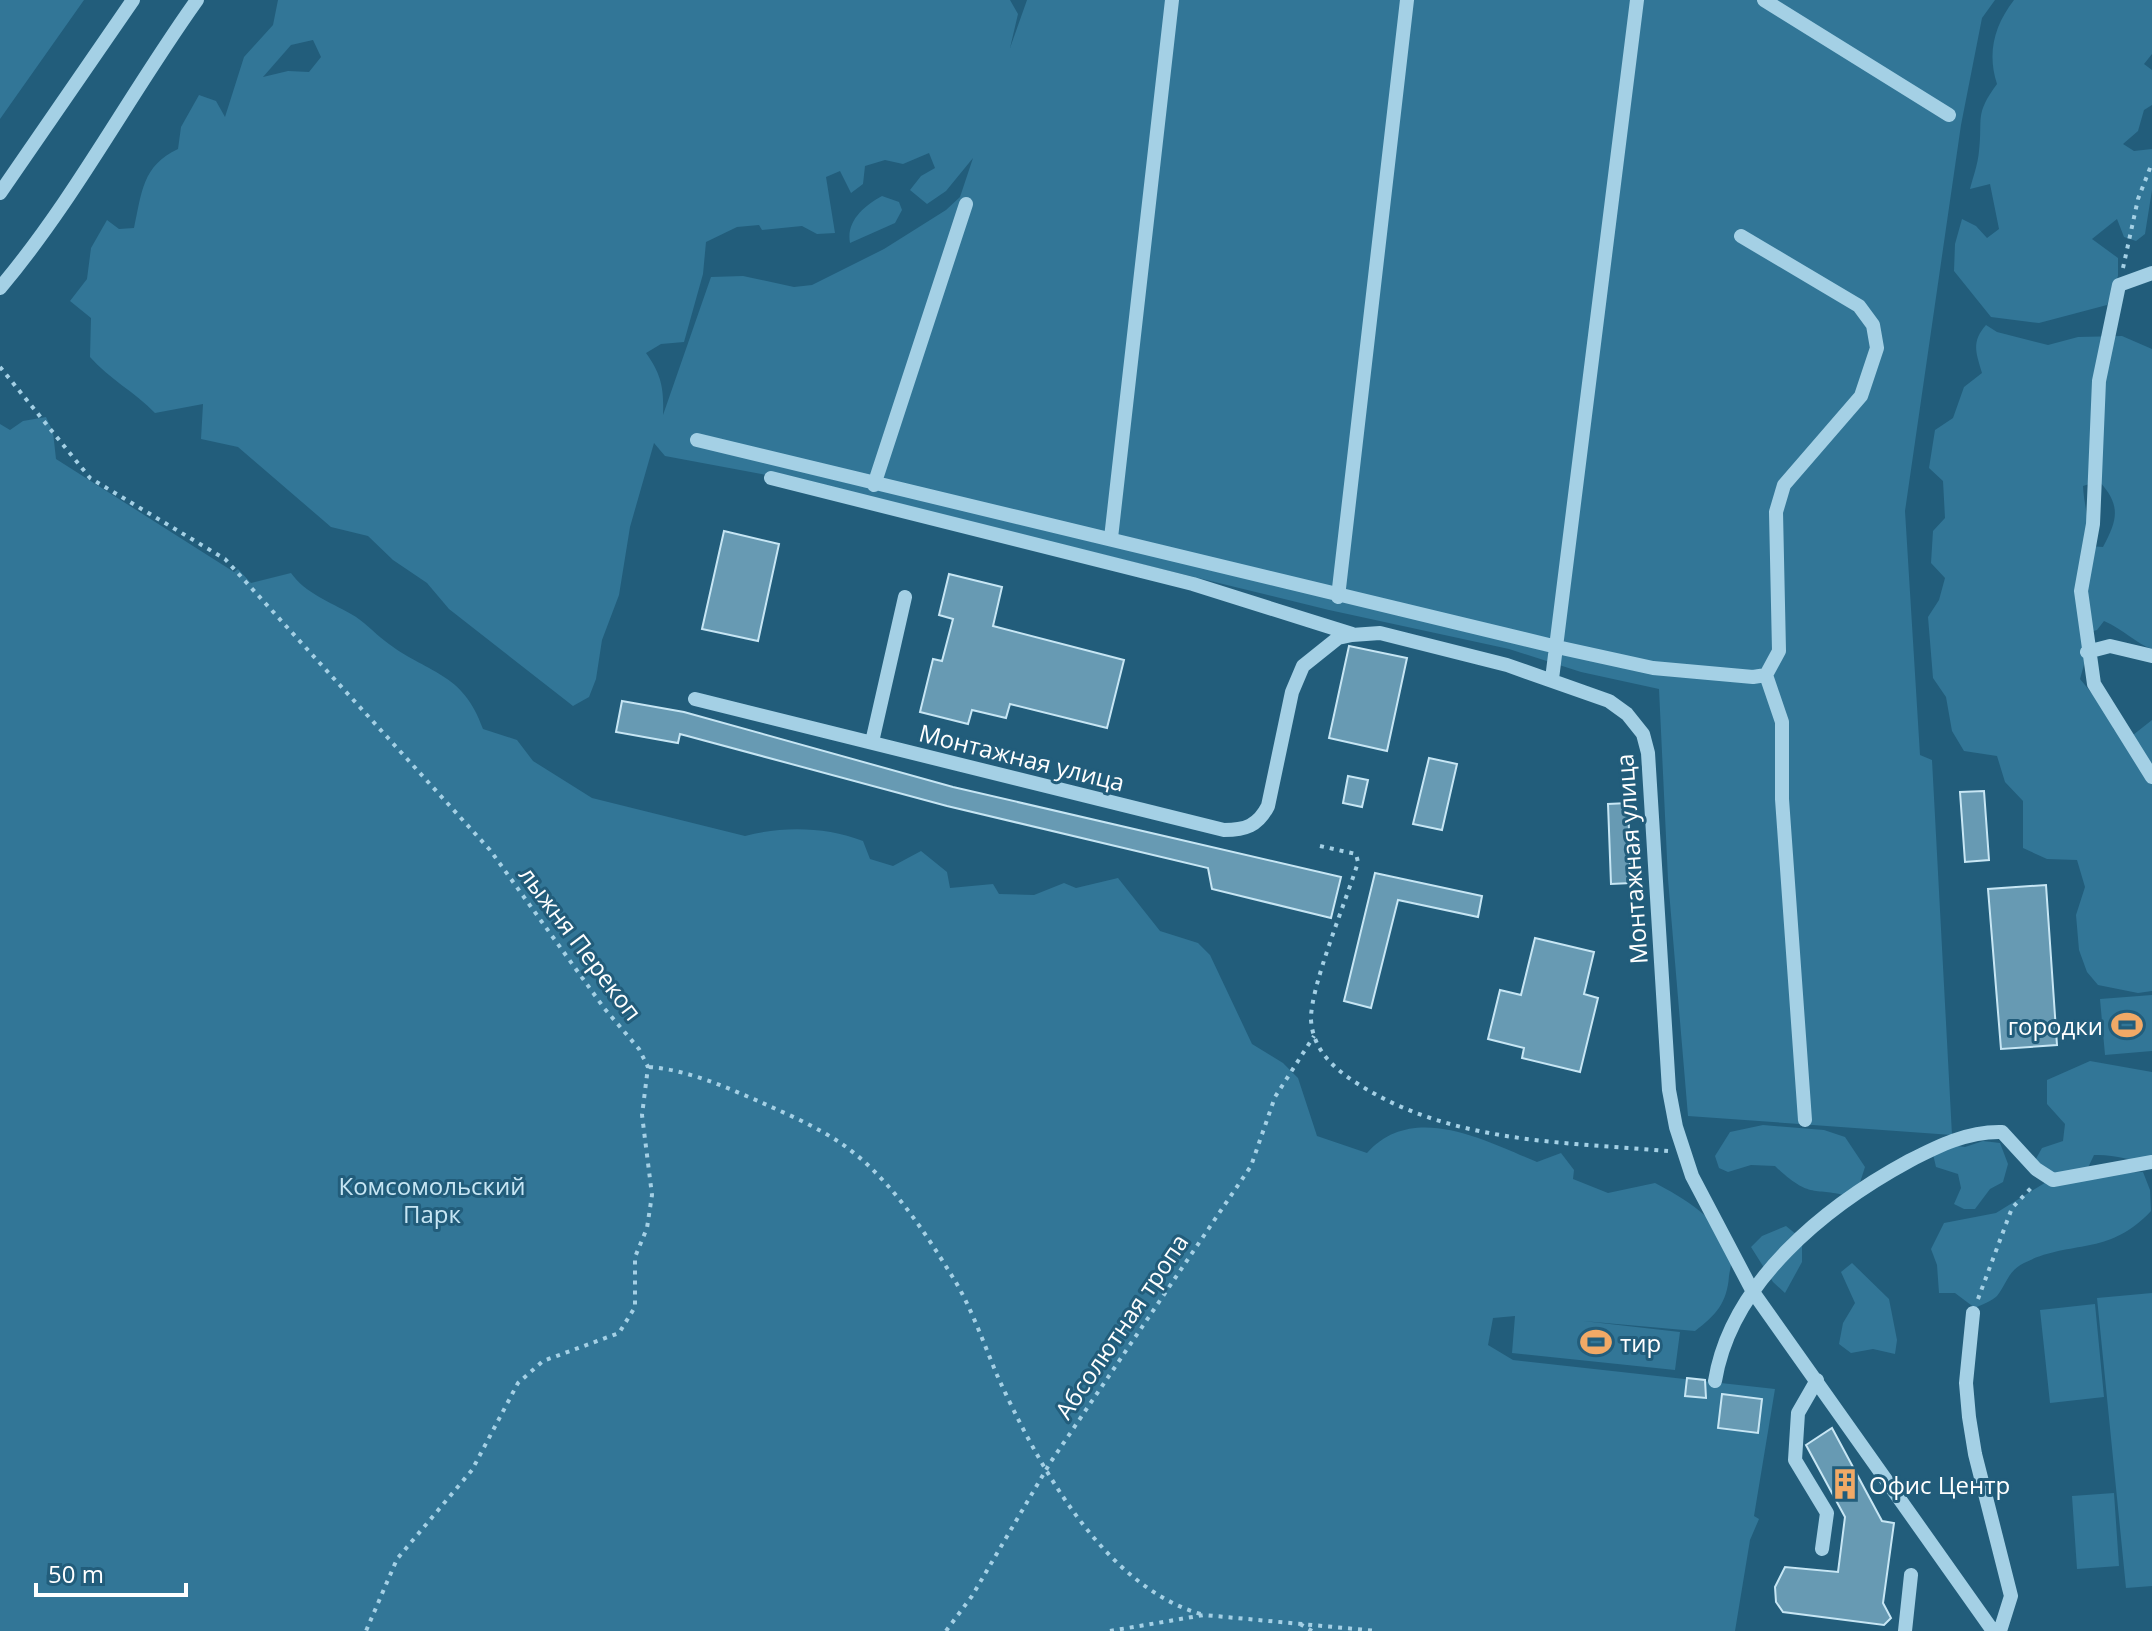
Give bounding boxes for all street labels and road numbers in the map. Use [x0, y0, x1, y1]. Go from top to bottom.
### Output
street label: Монтажная улица [916, 715, 1128, 799]
street label: Монтажная улица [1607, 753, 1655, 965]
street label: лыжня Перекоп [512, 859, 650, 1027]
street label: Абсолютная тропа [1047, 1227, 1195, 1425]

